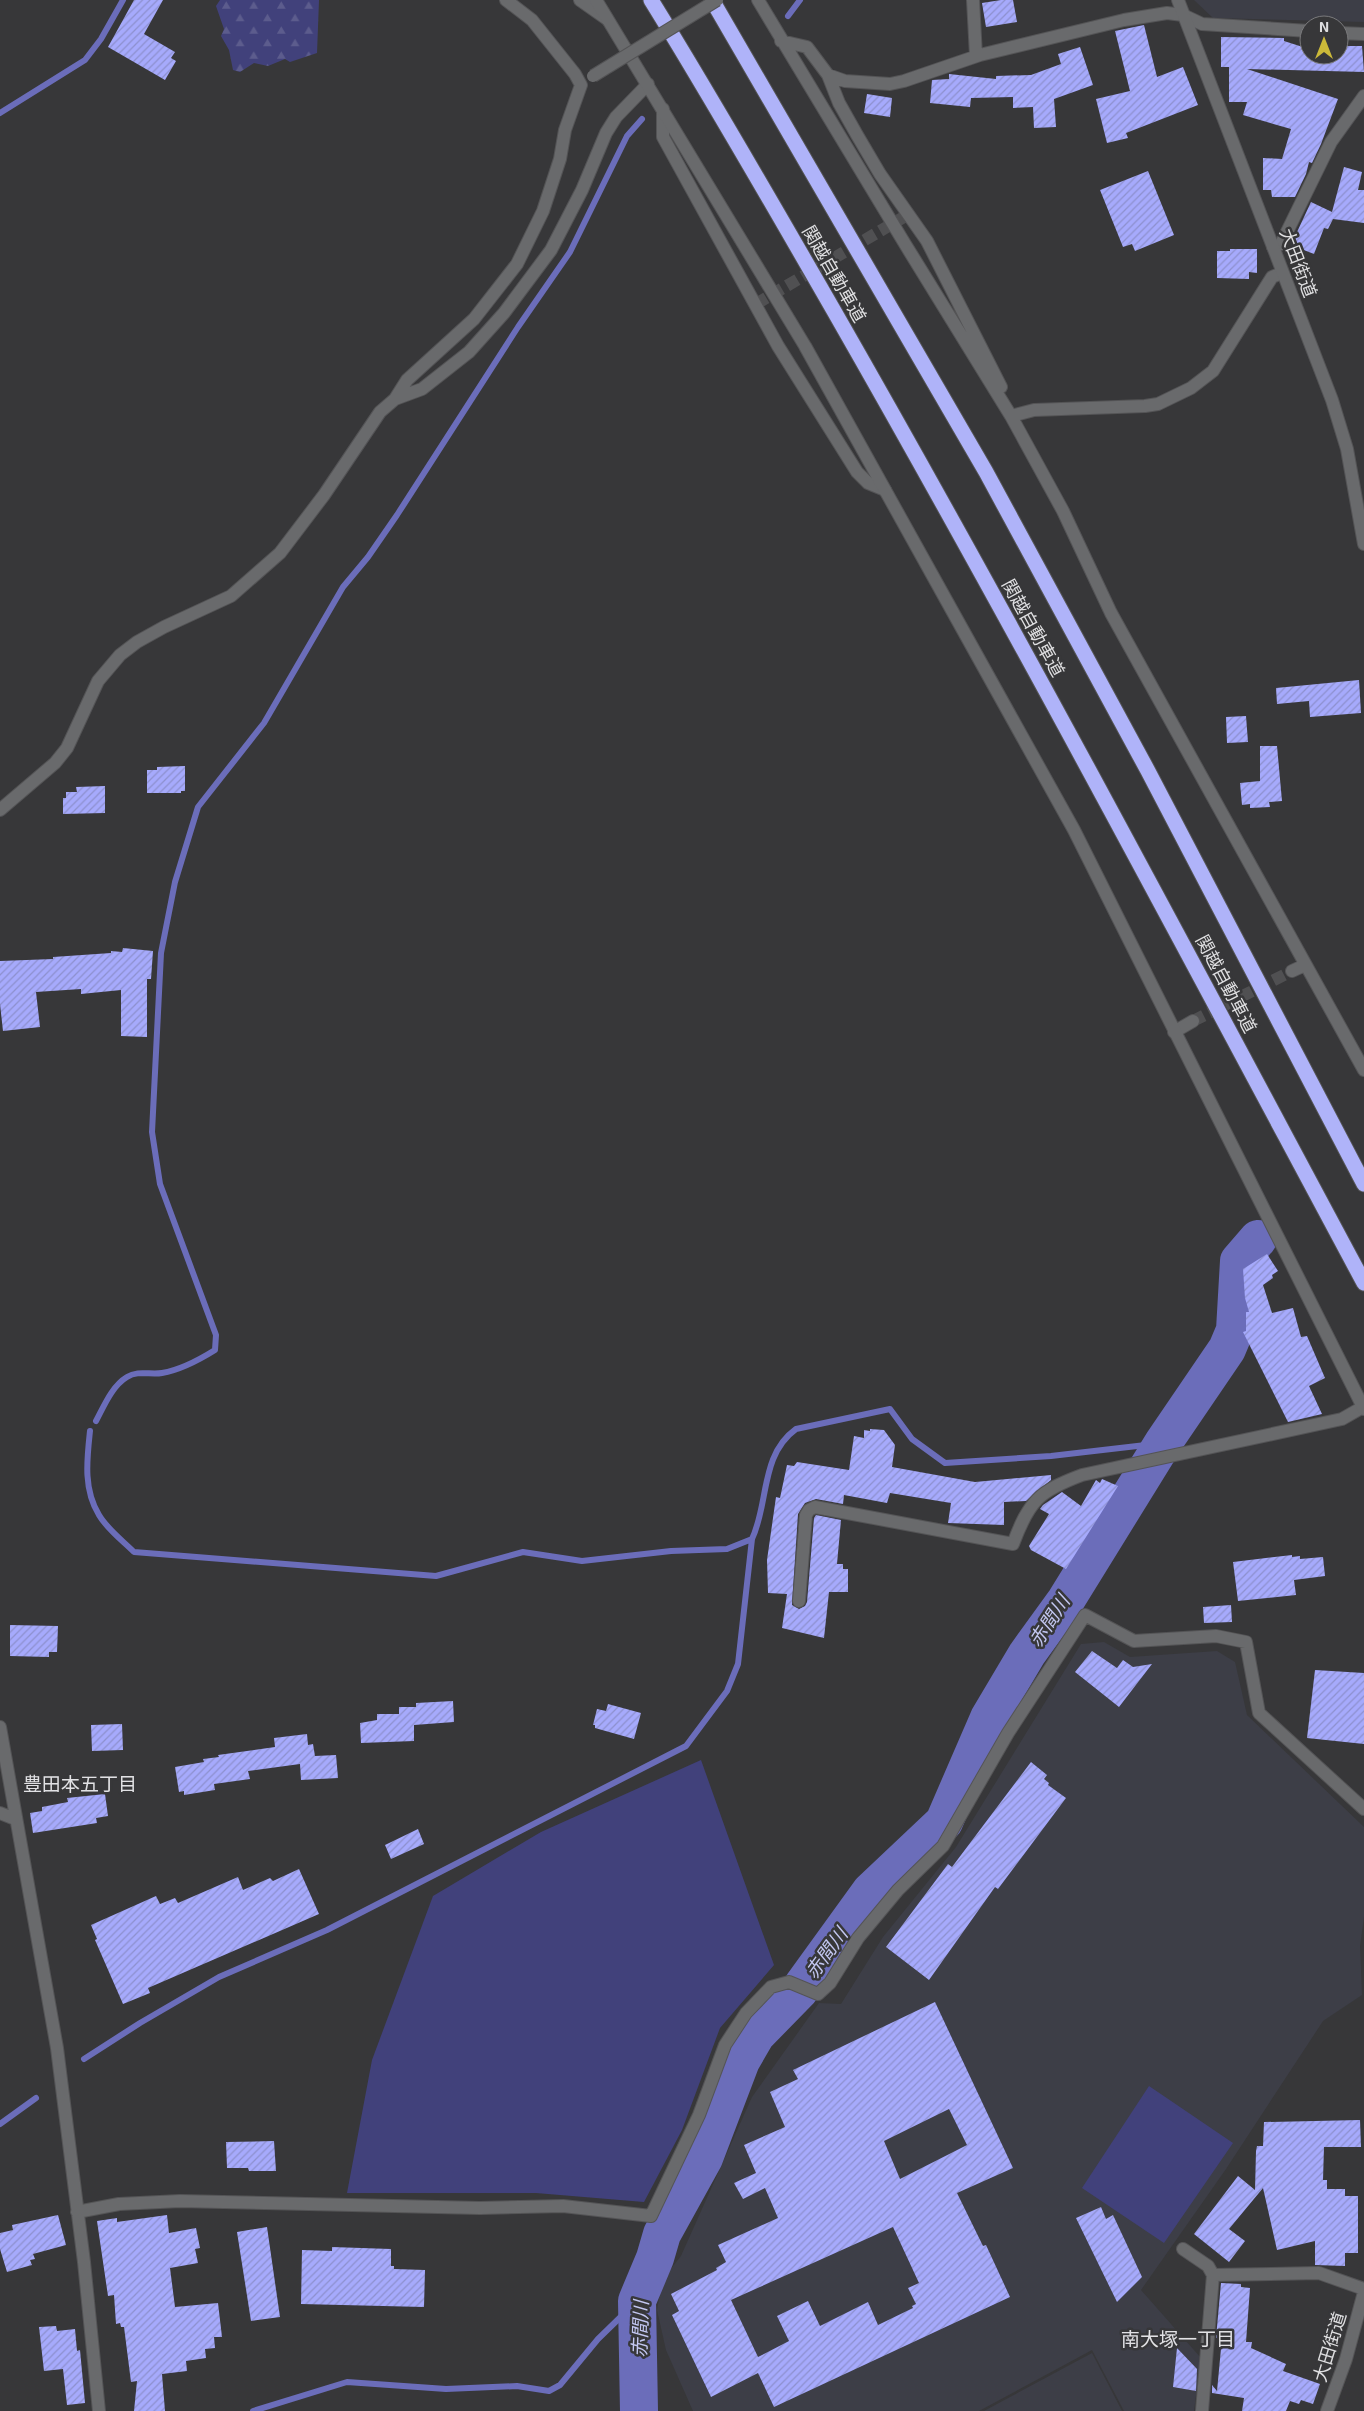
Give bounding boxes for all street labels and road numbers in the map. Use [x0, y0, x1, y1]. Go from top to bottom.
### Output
street label: 関越自動車道 [798, 221, 871, 326]
street label: 大田街道 [1276, 225, 1322, 300]
street label: 関越自動車道 [998, 575, 1070, 680]
street label: 関越自動車道 [1192, 931, 1262, 1036]
street label: 大田街道 [1308, 2309, 1350, 2384]

